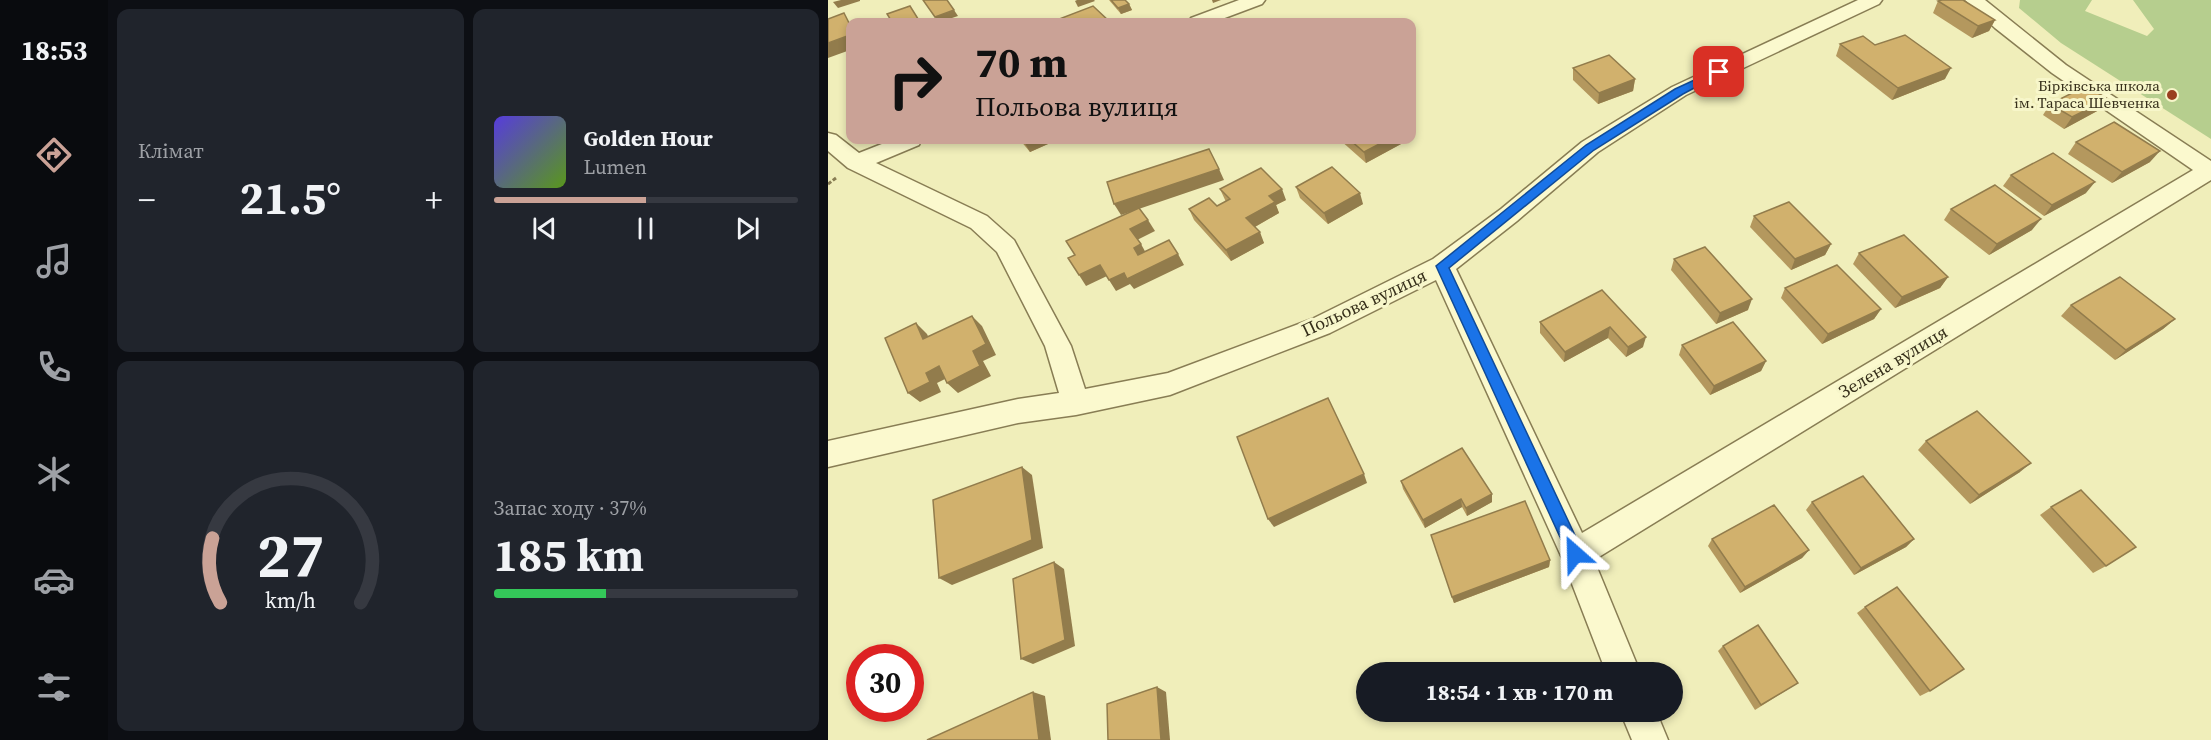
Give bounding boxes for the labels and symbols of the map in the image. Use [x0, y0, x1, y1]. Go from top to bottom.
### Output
pin [1693, 46, 1744, 97]
place label: Бірківська школа ім. Тараса Шевченка [2014, 75, 2160, 113]
marker: Бірківська школа ім. Тараса Шевченка [2165, 88, 2179, 102]
street label: Польова вулиця [1297, 263, 1430, 343]
street label: Зелена вулиця [1833, 319, 1952, 404]
position arrow [1543, 522, 1607, 586]
speed limit sign: 30 [846, 644, 924, 722]

